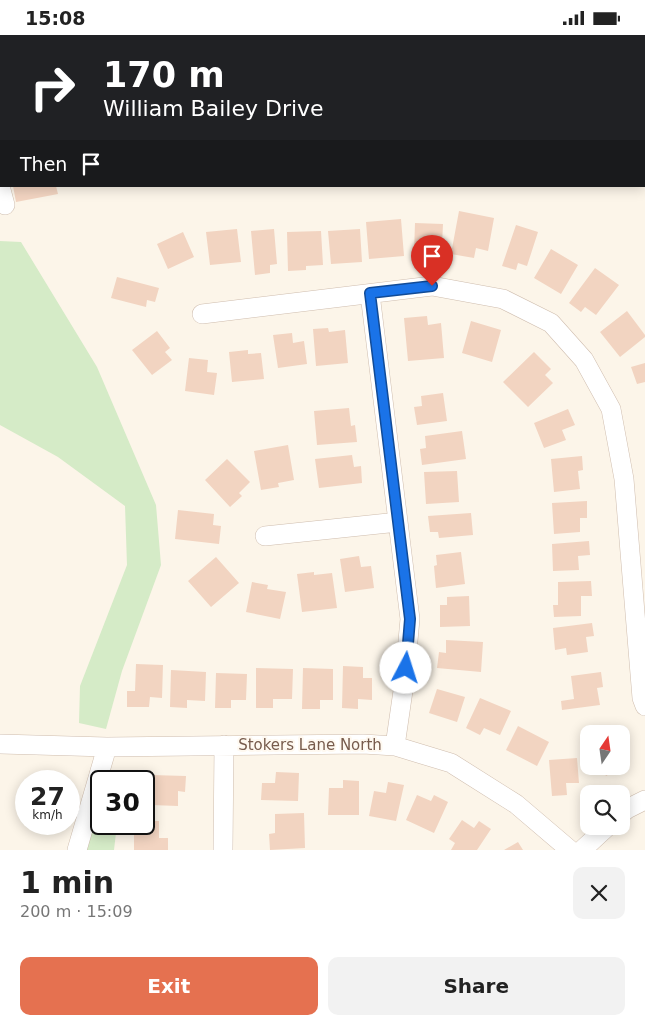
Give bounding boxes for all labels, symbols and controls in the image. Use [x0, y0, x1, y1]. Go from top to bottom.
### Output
text: 15:08 [25, 7, 85, 29]
icon: right [20, 55, 85, 120]
text: 170 m [103, 55, 225, 95]
text: William Bailey Drive [103, 96, 324, 121]
icon: arrive [77, 150, 105, 178]
text: Then [20, 153, 67, 175]
pin [411, 235, 453, 286]
icon: arrive [418, 242, 446, 270]
position arrow [379, 641, 431, 693]
north arrow [580, 725, 630, 775]
map controls [580, 725, 630, 835]
street label: Stokers Lane North [238, 736, 382, 754]
speed limit sign: 30 [90, 770, 155, 835]
text: 27 [30, 782, 65, 811]
button: search [580, 785, 630, 835]
text: km/h [32, 808, 63, 822]
text: 1 min [20, 865, 114, 900]
button: close [573, 867, 625, 919]
text: 200 m · 15:09 [20, 902, 133, 921]
button: Exit [20, 957, 318, 1015]
button: Share [328, 957, 625, 1015]

